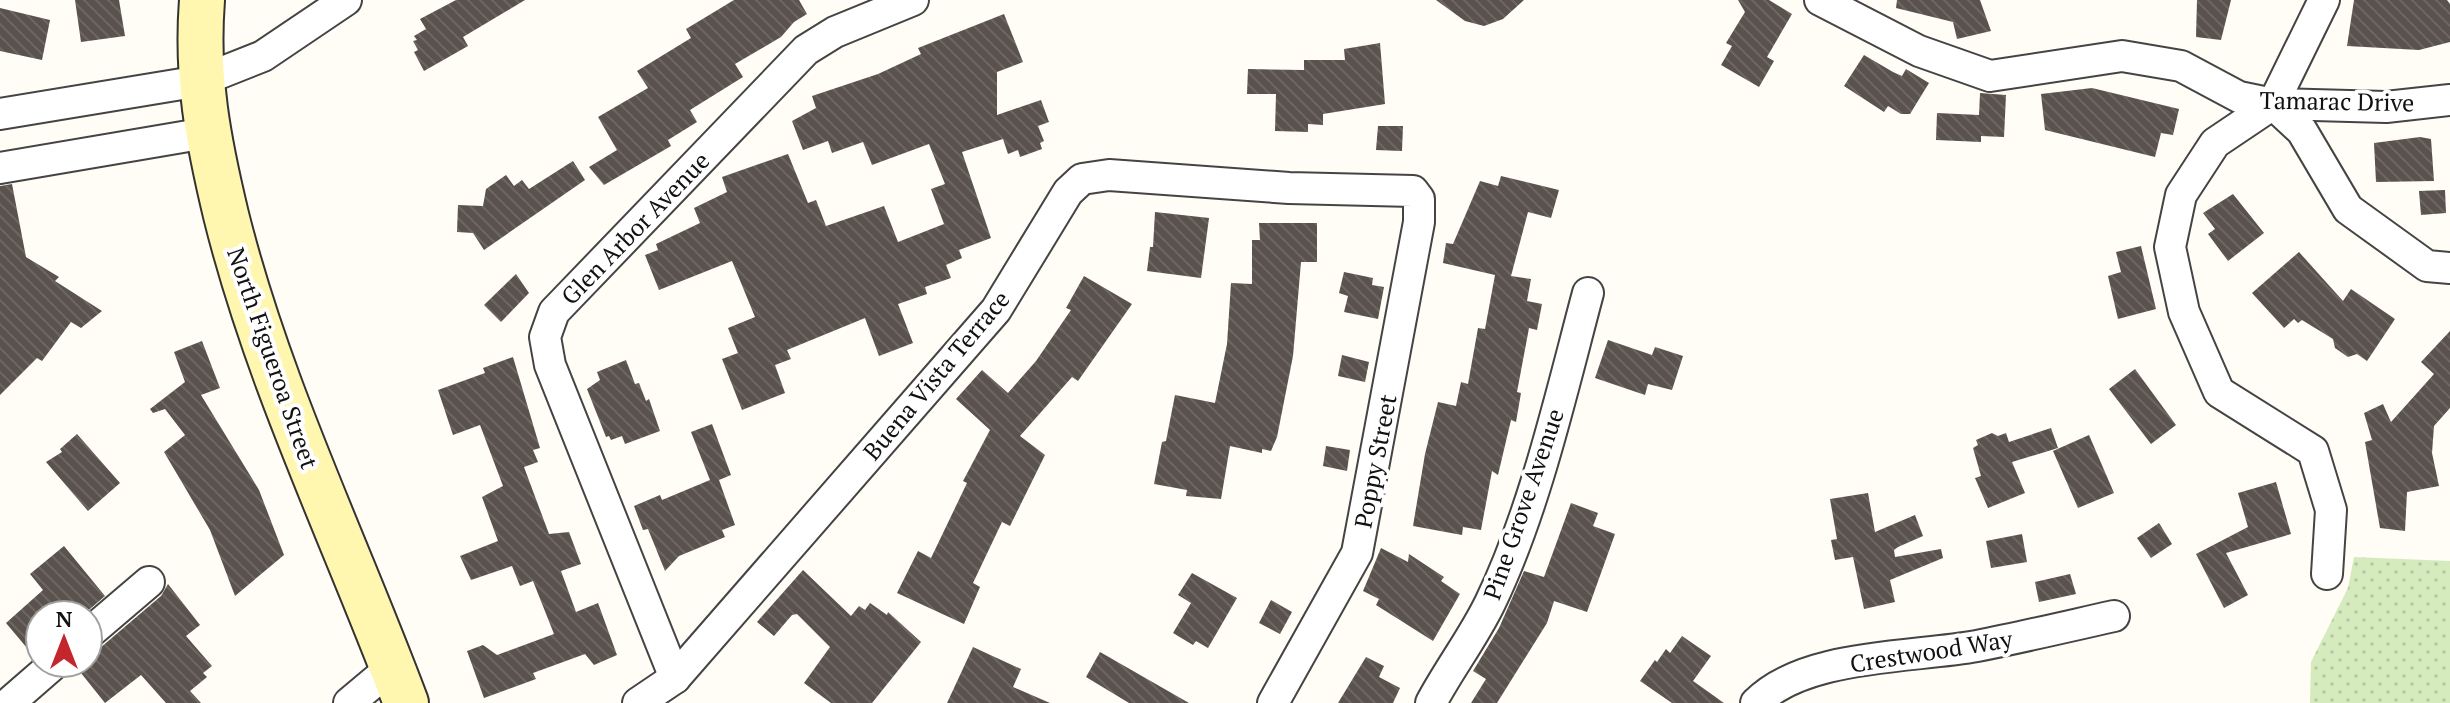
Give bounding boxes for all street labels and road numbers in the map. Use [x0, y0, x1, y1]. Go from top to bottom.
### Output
street label: Tamarac Drive [2259, 84, 2415, 118]
street label: Glen Arbor Avenue [554, 145, 716, 311]
street label: North Figueroa Street [220, 243, 326, 473]
street label: Buena Vista Terrace [856, 284, 1016, 466]
street label: Poppy Street [1346, 391, 1404, 531]
street label: Pine Grove Avenue [1475, 404, 1571, 604]
street label: Crestwood Way [1847, 622, 2015, 680]

